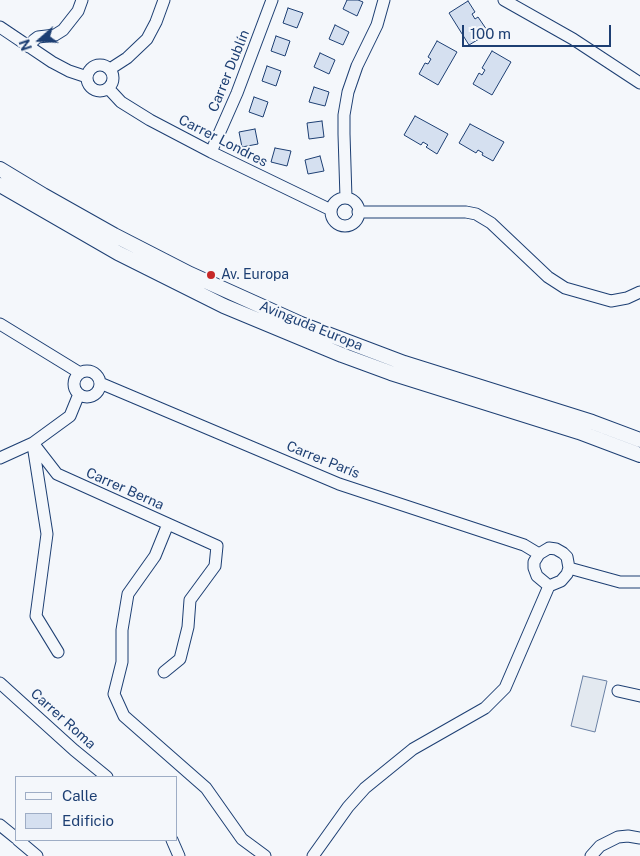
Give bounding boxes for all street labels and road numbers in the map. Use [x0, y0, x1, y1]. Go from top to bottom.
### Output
street label: Carrer Dublín [205, 28, 253, 114]
street label: Carrer Londres [176, 111, 270, 171]
street label: Avinguda Europa [257, 298, 365, 354]
street label: Carrer París [284, 438, 362, 482]
street label: Carrer Berna [83, 464, 167, 514]
street label: Carrer Roma [27, 685, 99, 753]

